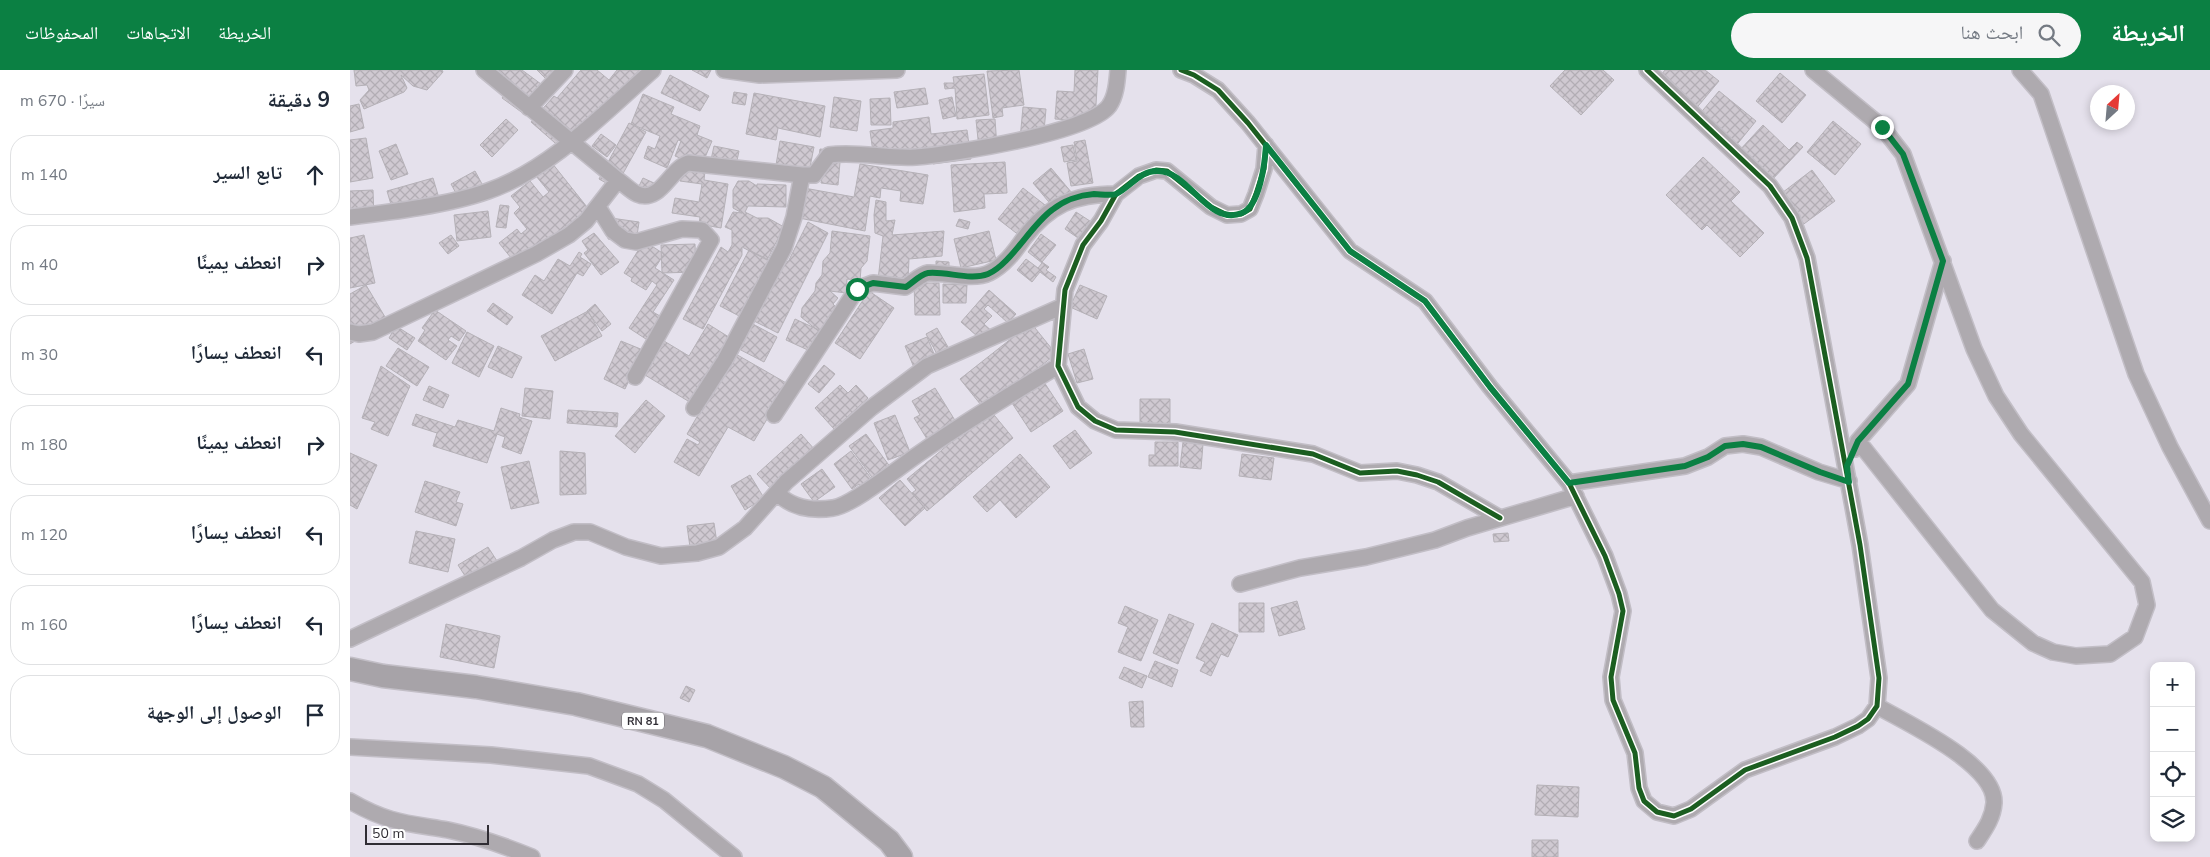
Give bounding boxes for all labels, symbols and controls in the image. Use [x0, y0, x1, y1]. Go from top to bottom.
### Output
search box [1731, 13, 2081, 58]
text: الخريطة [2111, 17, 2185, 49]
text: ابحث هنا [1961, 20, 2023, 46]
text: المحفوظات [25, 21, 98, 45]
text: الاتجاهات [126, 21, 190, 45]
text: الخريطة [218, 21, 271, 45]
icon: search [2035, 21, 2063, 49]
north arrow [2090, 85, 2135, 130]
text: 9 دقيقة [268, 86, 330, 114]
text: سيرًا · 670 m [20, 90, 105, 112]
route end [1871, 116, 1894, 139]
text: تابع السير [213, 160, 282, 186]
icon: ahead [301, 161, 329, 189]
text: 140 m [21, 164, 68, 186]
text: انعطف يمينًا [196, 250, 282, 276]
icon: right [301, 251, 329, 279]
text: 40 m [21, 254, 58, 276]
route start [846, 278, 869, 301]
text: انعطف يسارًا [191, 340, 282, 366]
icon: left [301, 341, 329, 369]
text: 30 m [21, 344, 58, 366]
text: انعطف يمينًا [196, 430, 282, 456]
icon: right [301, 431, 329, 459]
text: 180 m [21, 434, 68, 456]
text: انعطف يسارًا [191, 520, 282, 546]
icon: left [301, 521, 329, 549]
text: 120 m [21, 524, 68, 546]
text: انعطف يسارًا [191, 610, 282, 636]
icon: left [301, 611, 329, 639]
text: 160 m [21, 614, 68, 636]
map controls [2150, 662, 2195, 842]
button: + [2150, 662, 2195, 707]
text: الوصول إلى الوجهة [147, 700, 282, 726]
icon: arrive [301, 701, 329, 729]
button: − [2150, 707, 2195, 752]
road number: RN 81 [622, 712, 664, 729]
button: locate [2150, 752, 2195, 797]
button: layers [2150, 797, 2195, 842]
scale bar [365, 822, 489, 845]
text: 50 m [372, 824, 404, 843]

